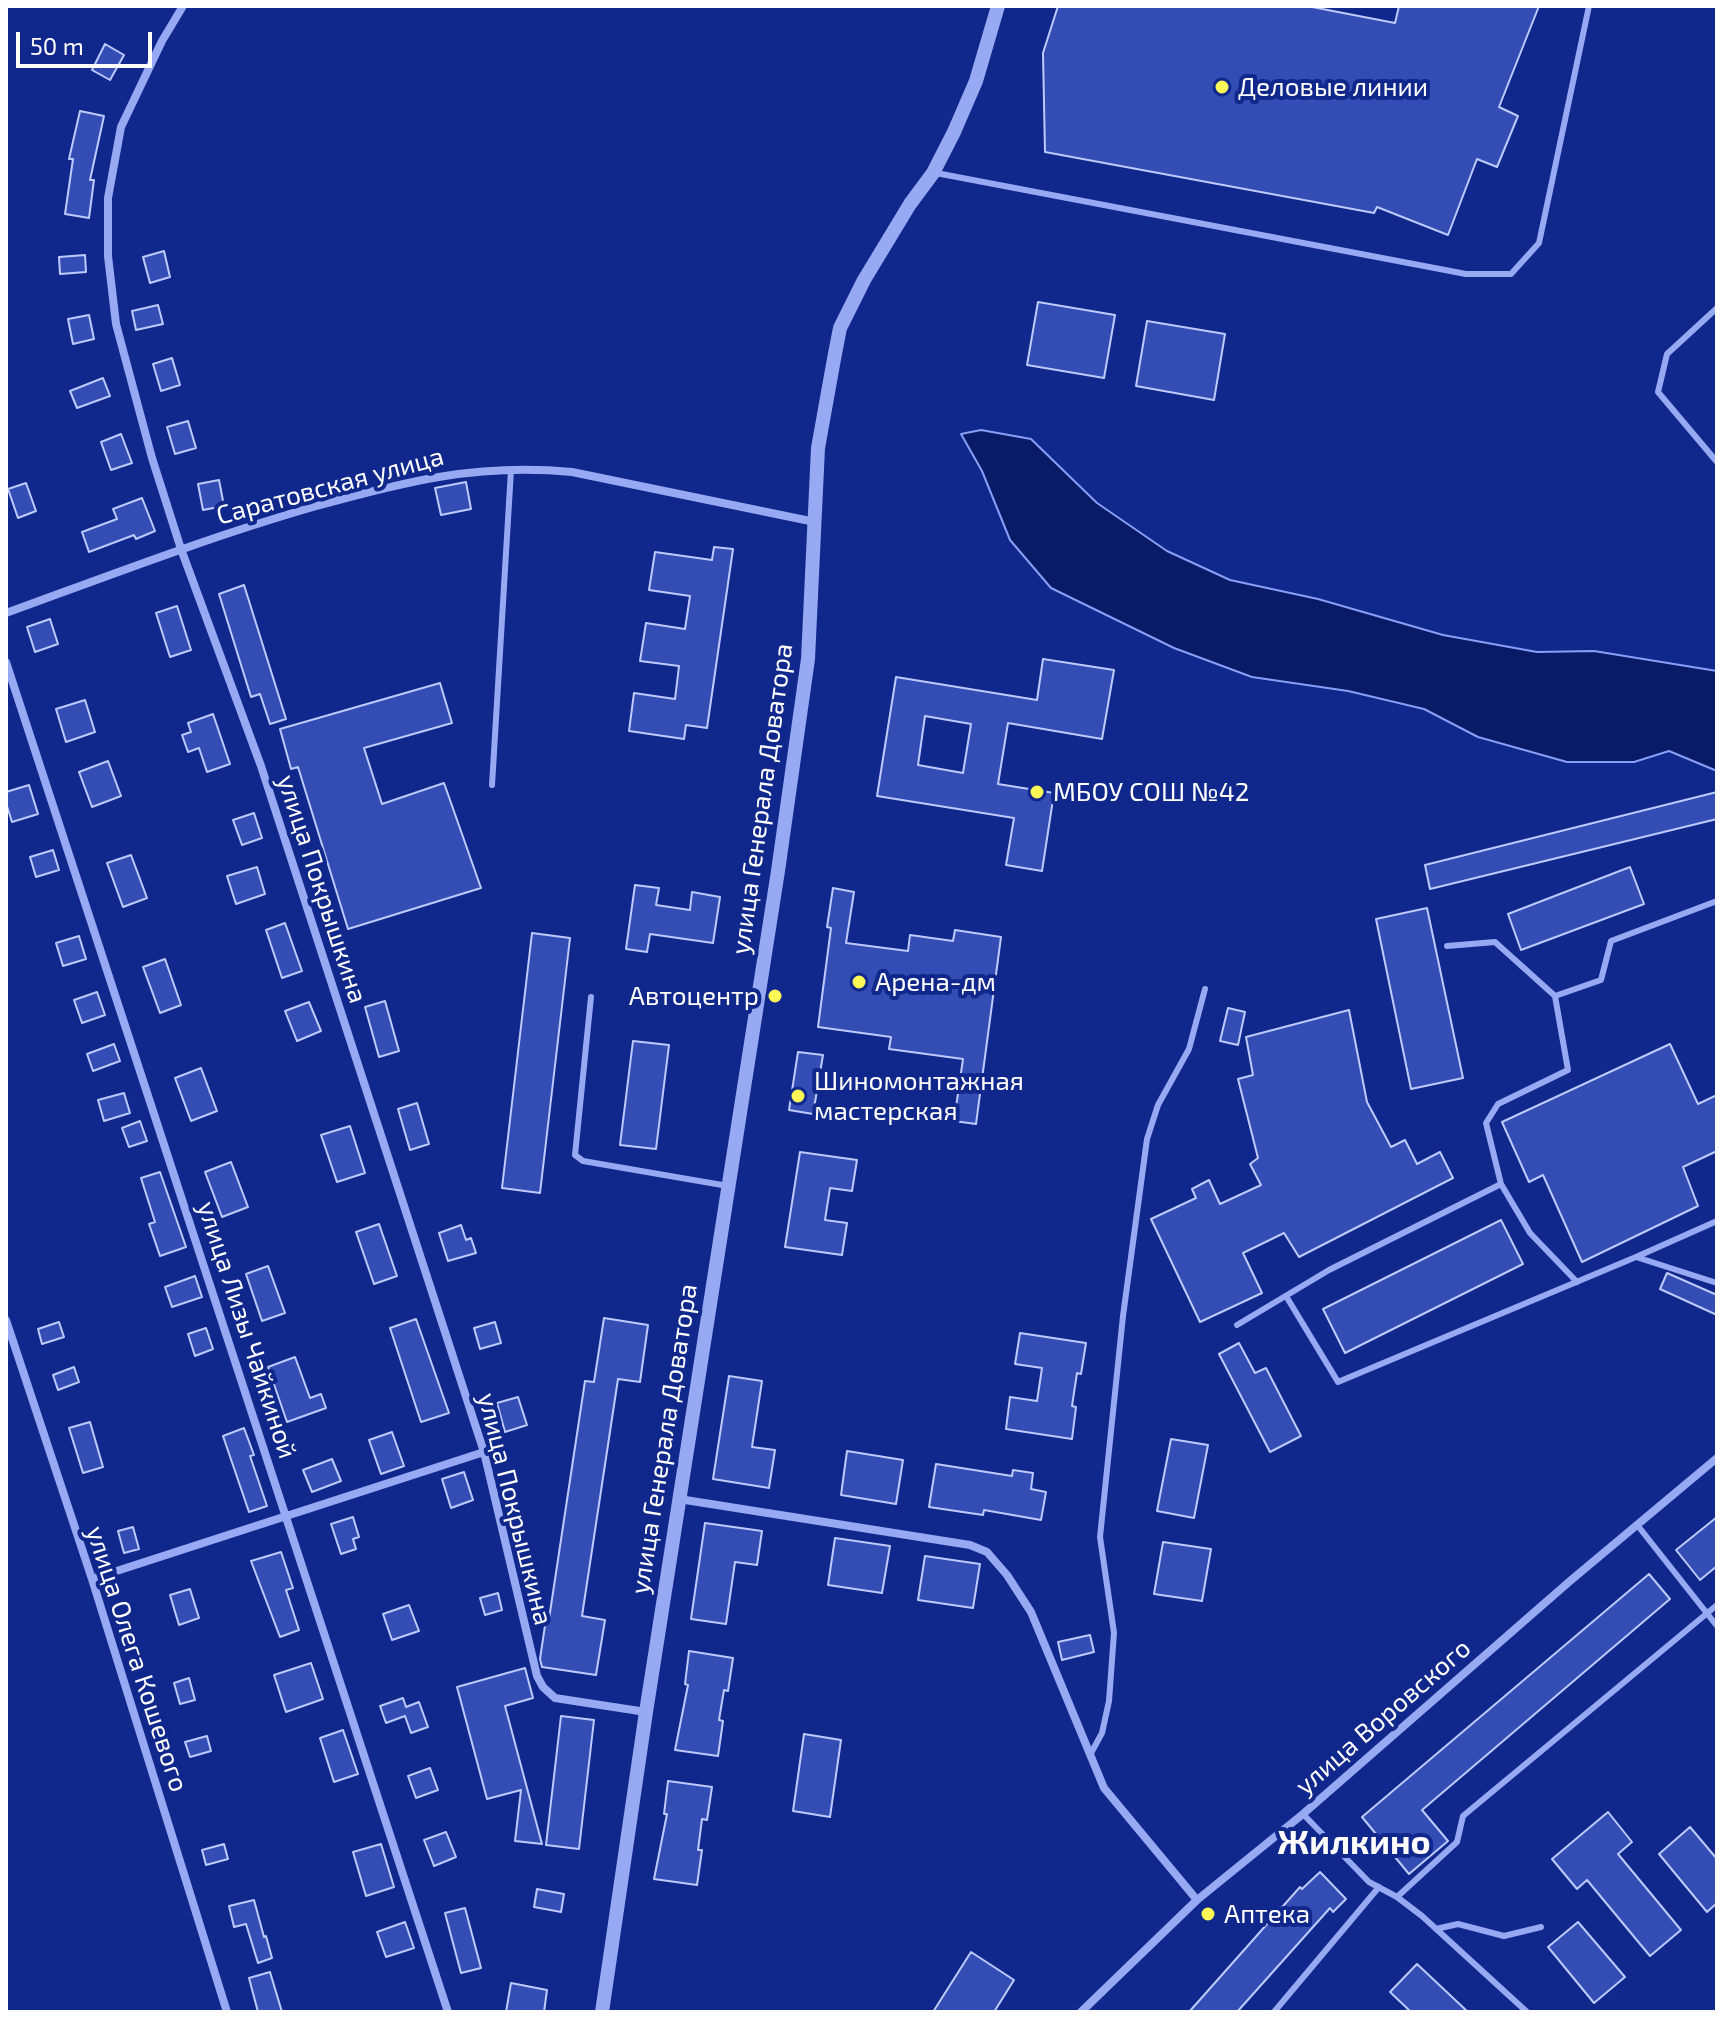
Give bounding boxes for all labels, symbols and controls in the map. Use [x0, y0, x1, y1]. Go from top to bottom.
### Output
scale bar [20, 16, 156, 66]
text: 50 m [30, 31, 84, 60]
place label: Деловые линии [1238, 71, 1428, 103]
marker: Деловые линии [1213, 78, 1231, 96]
street label: Саратовская улица [213, 441, 447, 531]
street label: улица Генерала Доватора [725, 641, 799, 957]
street label: улица Покрышкина [270, 771, 374, 1007]
place label: МБОУ СОШ №42 [1053, 776, 1249, 808]
marker: МБОУ СОШ №42 [1028, 783, 1046, 801]
place label: Арена-дм [875, 966, 996, 998]
marker: Арена-дм [850, 973, 868, 991]
place label: Автоцентр [629, 980, 759, 1012]
marker: Автоцентр [766, 987, 784, 1005]
place label: Шиномонтажная мастерская [814, 1065, 1024, 1126]
marker: Шиномонтажная мастерская [789, 1087, 807, 1105]
street label: улица Лизы Чайкиной [191, 1198, 303, 1462]
street label: улица Генерала Доватора [624, 1282, 704, 1596]
street label: улица Покрышкина [471, 1390, 559, 1628]
street label: улица Олега Кошевого [79, 1522, 195, 1796]
street label: улица Воровского [1289, 1632, 1477, 1802]
district label: Жилкино [1277, 1823, 1431, 1863]
place label: Аптека [1224, 1898, 1310, 1930]
marker: Аптека [1199, 1905, 1217, 1923]

